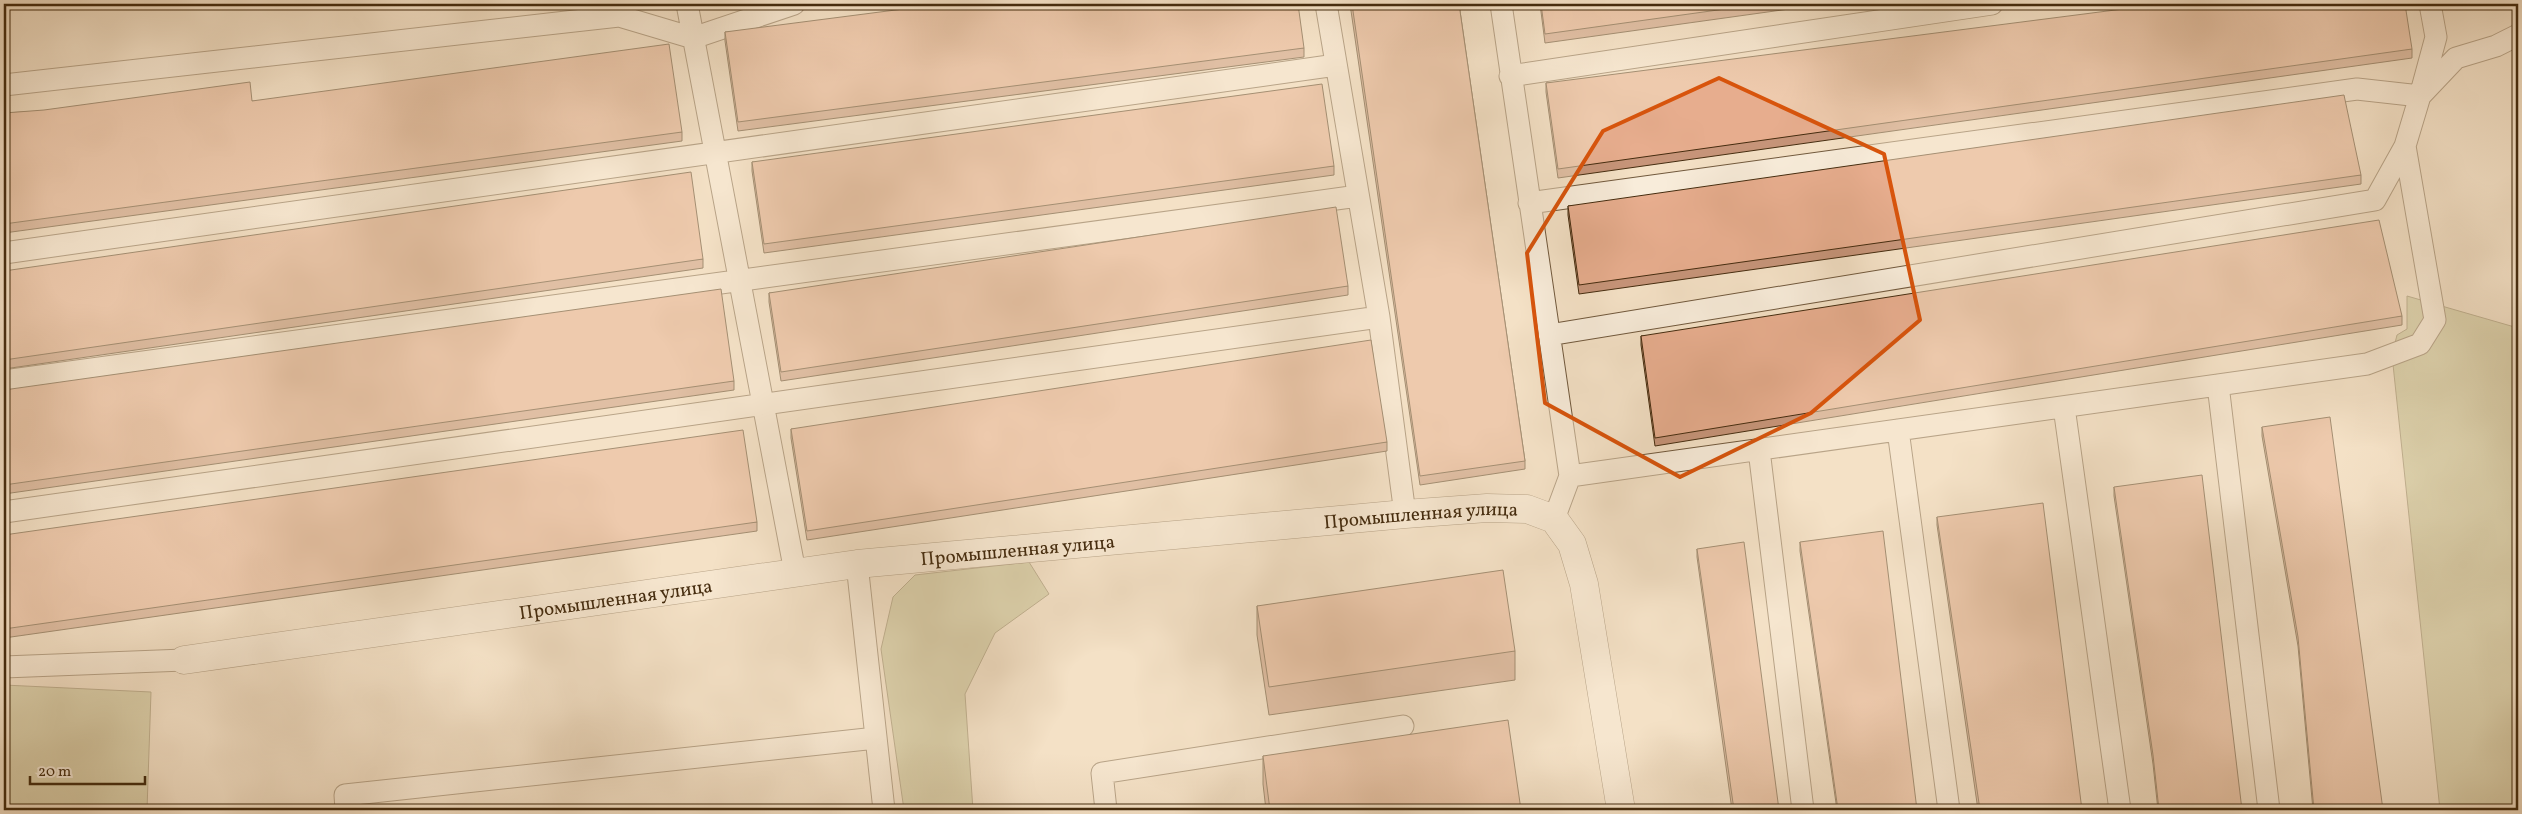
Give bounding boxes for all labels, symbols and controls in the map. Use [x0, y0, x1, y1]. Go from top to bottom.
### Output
street label: Промышленная улица [1323, 497, 1519, 536]
street label: Промышленная улица [919, 530, 1116, 573]
street label: Промышленная улица [517, 574, 714, 627]
scale bar [30, 754, 145, 786]
text: 20 m [38, 762, 71, 783]

